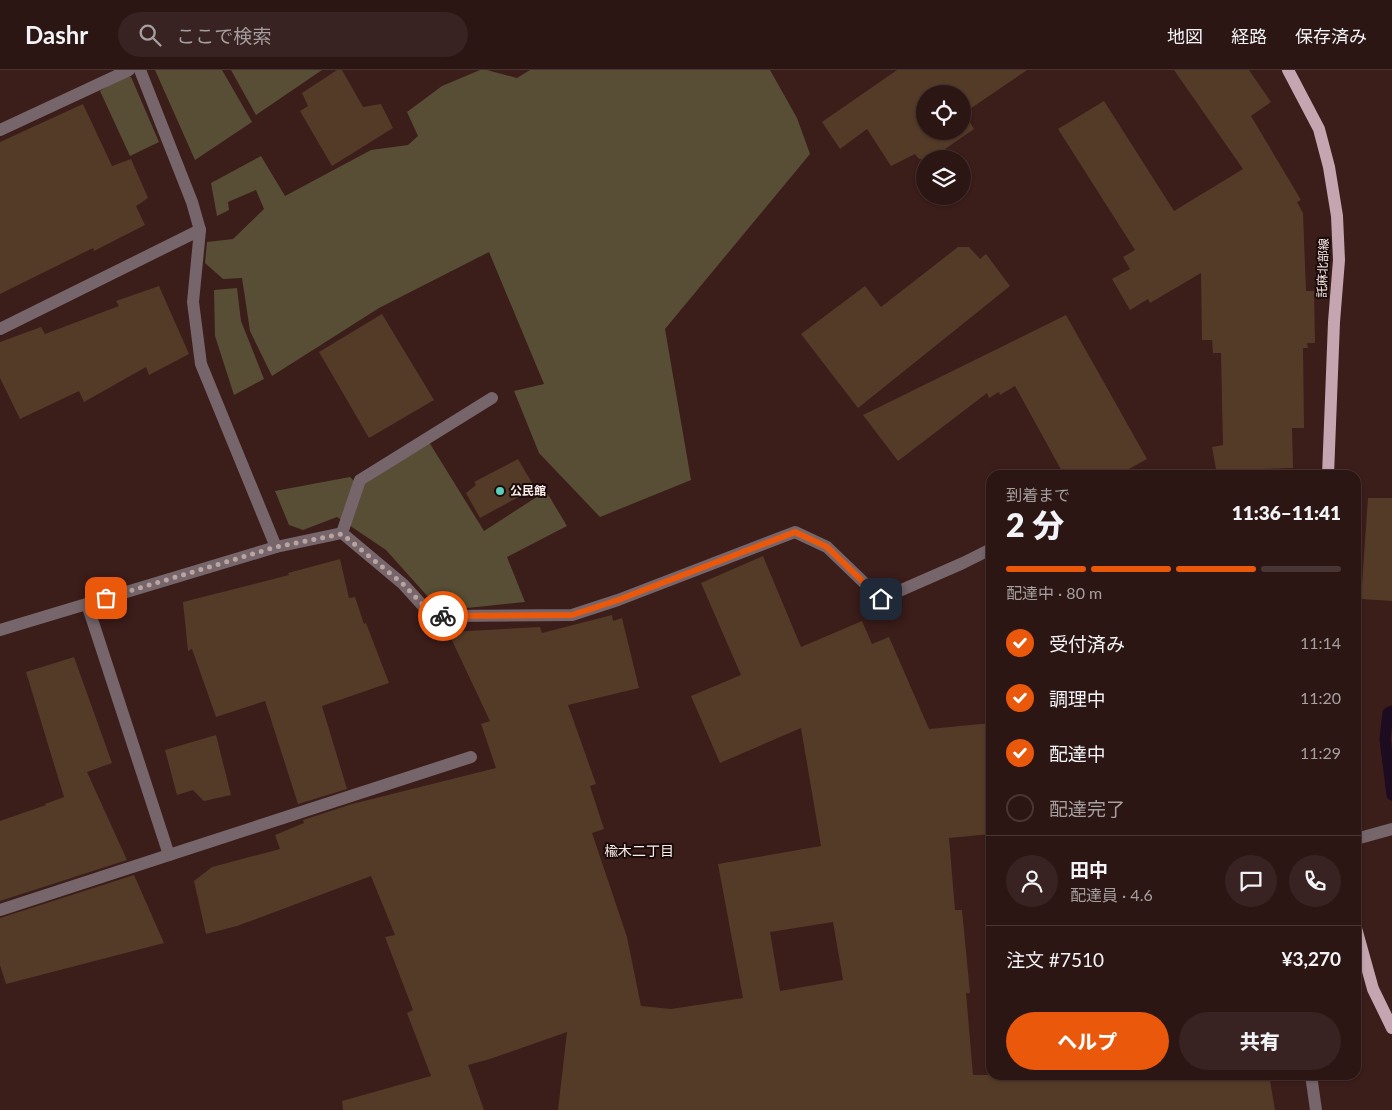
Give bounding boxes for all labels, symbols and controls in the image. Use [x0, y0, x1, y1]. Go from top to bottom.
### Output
search box [118, 12, 468, 57]
text: Dashr [25, 20, 88, 49]
icon: search [136, 21, 164, 49]
text: ここで検索 [176, 24, 271, 47]
text: 地図 [1167, 25, 1203, 47]
text: 経路 [1231, 25, 1267, 47]
text: 保存済み [1295, 25, 1367, 47]
map controls [916, 85, 971, 205]
button: locate [916, 85, 971, 140]
button: layers [916, 150, 971, 205]
street label: 託麻北部線 [1314, 238, 1331, 298]
place label: 公民館 [510, 483, 546, 498]
marker: 公民館 [494, 485, 506, 497]
text: 到着まで [1006, 485, 1070, 504]
text: 11:36–11:41 [1232, 501, 1341, 524]
text: 2 分 [1006, 505, 1064, 544]
pin [85, 577, 127, 619]
pin [860, 578, 902, 620]
text: 配達中 · 80 m [1006, 583, 1102, 602]
icon: bag [92, 584, 120, 612]
icon: home [867, 585, 895, 613]
courier [418, 591, 468, 641]
icon: bike [429, 602, 457, 630]
icon: check [1006, 629, 1034, 657]
text: 受付済み [1049, 632, 1125, 655]
text: 11:14 [1300, 633, 1341, 652]
icon: check [1006, 684, 1034, 712]
text: 調理中 [1049, 687, 1106, 710]
text: 11:20 [1300, 688, 1341, 707]
icon: check [1006, 739, 1034, 767]
text: 配達中 [1049, 742, 1106, 765]
text: 11:29 [1300, 743, 1341, 762]
text: 配達完了 [1049, 797, 1125, 820]
district label: 楡木二丁目 [604, 842, 674, 859]
button: person [1006, 855, 1058, 907]
button: chat [1225, 855, 1277, 907]
button: phone [1289, 855, 1341, 907]
text: 田中 [1070, 858, 1108, 881]
text: 配達員 · 4.6 [1070, 885, 1153, 904]
text: ¥3,270 [1281, 947, 1341, 970]
text: 注文 #7510 [1006, 948, 1104, 971]
button: ヘルプ [1006, 1012, 1169, 1070]
button: 共有 [1179, 1012, 1341, 1070]

